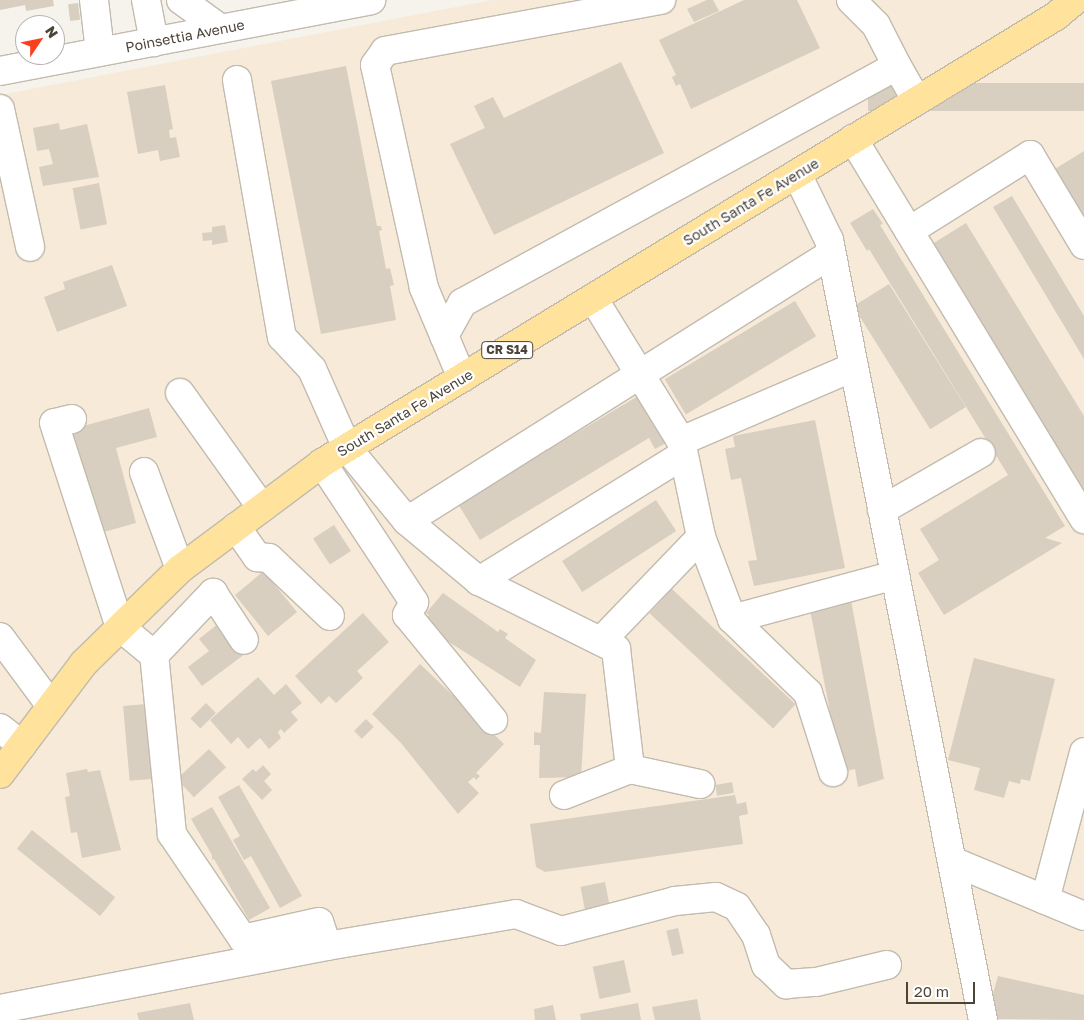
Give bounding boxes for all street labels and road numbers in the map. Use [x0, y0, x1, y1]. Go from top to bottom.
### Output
street label: Poinsettia Avenue [124, 16, 246, 56]
street label: South Santa Fe Avenue [680, 155, 822, 249]
road number: CR S14 [481, 340, 533, 360]
street label: South Santa Fe Avenue [334, 366, 476, 460]

